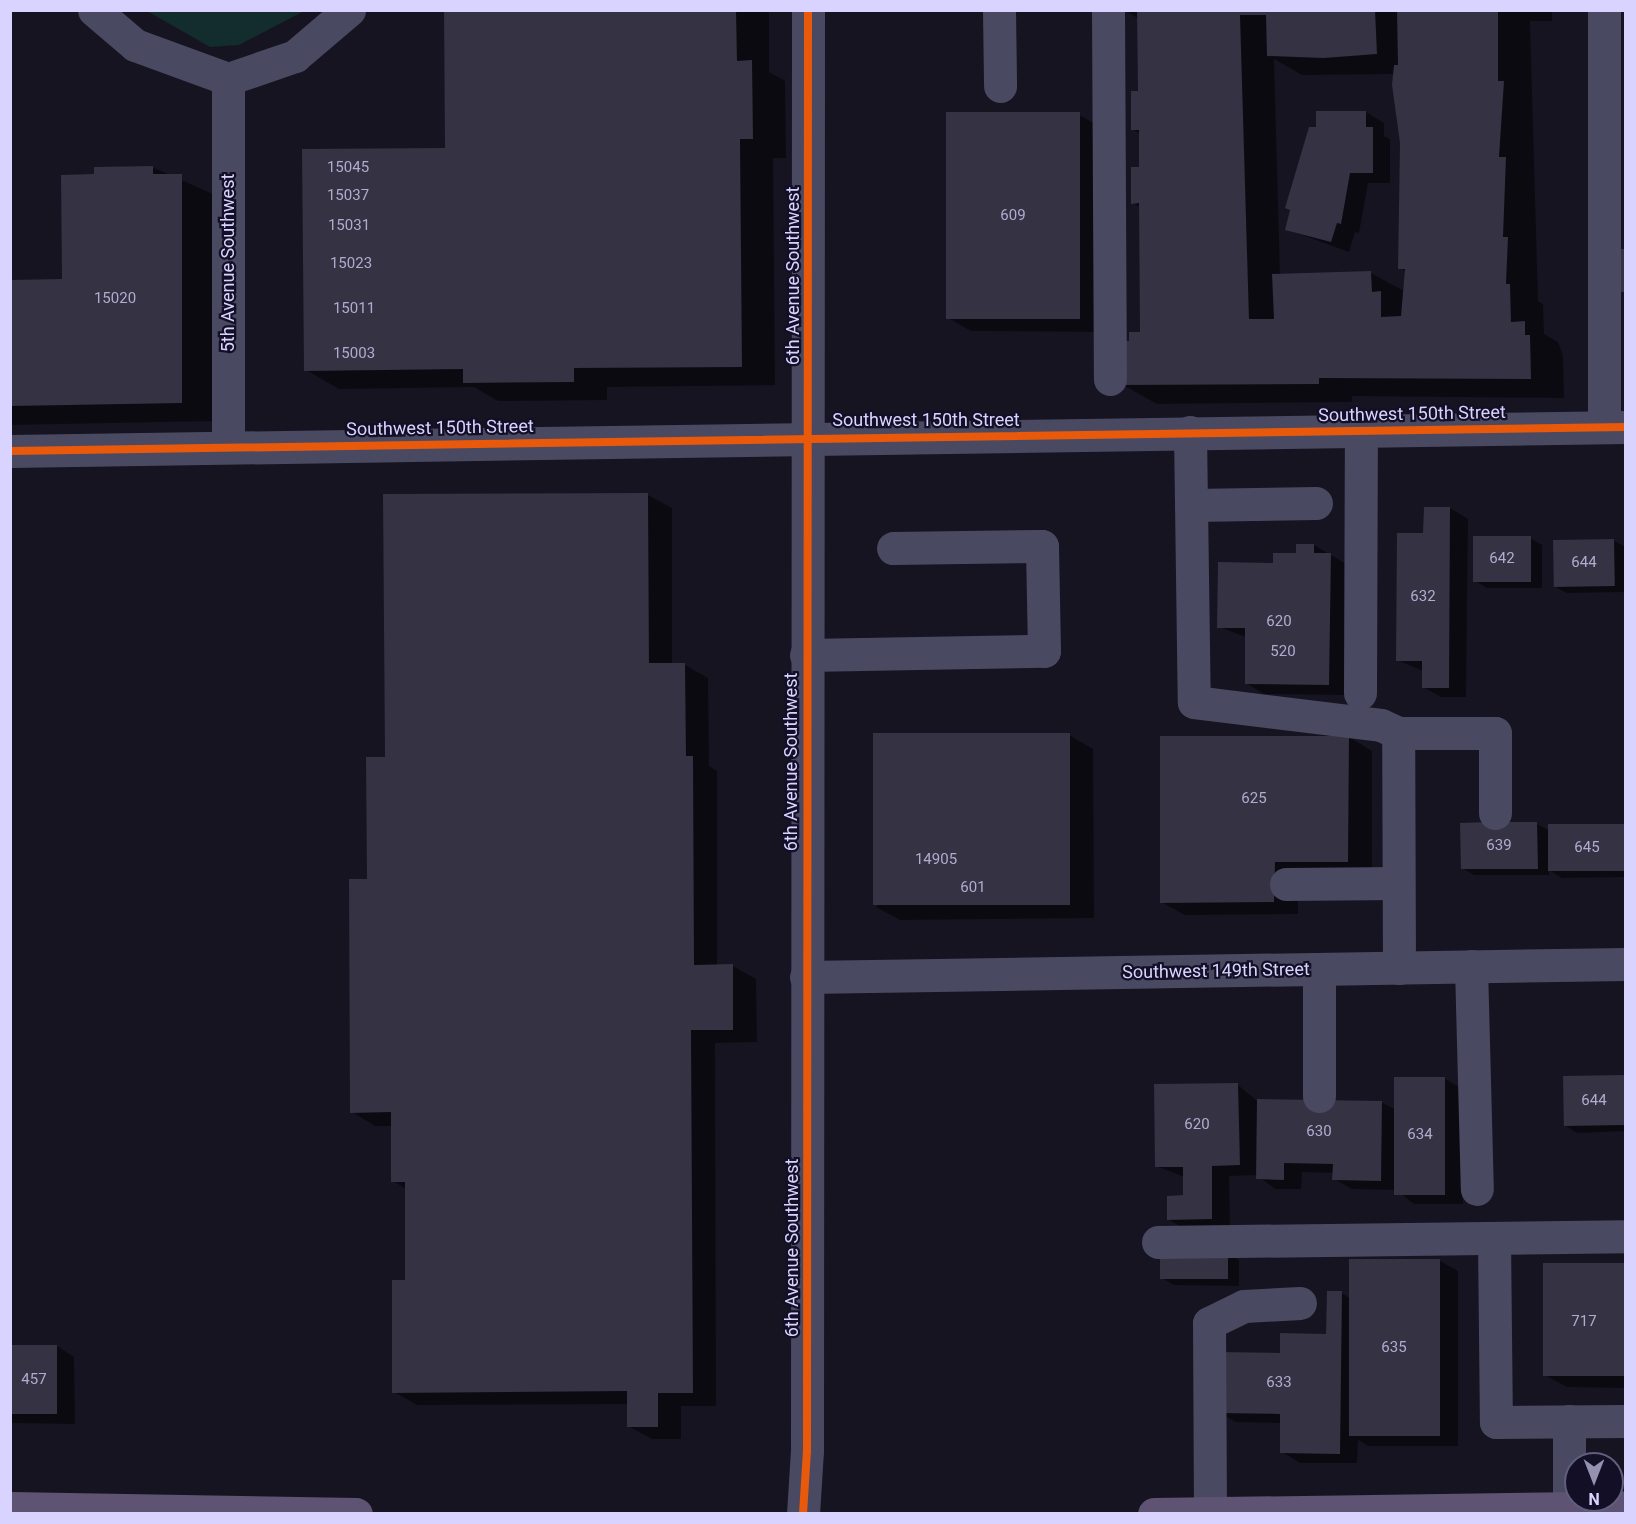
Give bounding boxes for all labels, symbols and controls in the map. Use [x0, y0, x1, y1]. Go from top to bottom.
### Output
house number: 15045 [327, 159, 369, 177]
street label: 5th Avenue Southwest [217, 174, 239, 352]
house number: 15037 [327, 187, 369, 205]
street label: 6th Avenue Southwest [782, 187, 804, 365]
house number: 609 [1000, 207, 1026, 225]
house number: 15031 [328, 217, 370, 235]
house number: 15023 [330, 255, 372, 273]
house number: 15020 [94, 290, 136, 308]
house number: 15011 [333, 300, 375, 318]
house number: 15003 [333, 345, 375, 363]
street label: Southwest 150th Street [1318, 402, 1506, 426]
street label: Southwest 150th Street [832, 409, 1020, 431]
street label: Southwest 150th Street [346, 416, 534, 440]
house number: 642 [1489, 550, 1515, 568]
house number: 644 [1571, 554, 1597, 572]
house number: 632 [1410, 588, 1436, 606]
house number: 620 [1266, 613, 1292, 631]
house number: 520 [1270, 643, 1296, 661]
street label: 6th Avenue Southwest [780, 673, 802, 851]
house number: 625 [1241, 790, 1267, 808]
house number: 639 [1486, 837, 1512, 855]
house number: 645 [1574, 839, 1600, 857]
house number: 14905 [915, 851, 957, 869]
house number: 601 [960, 879, 986, 897]
street label: Southwest 149th Street [1122, 959, 1310, 983]
house number: 644 [1581, 1092, 1607, 1110]
house number: 620 [1184, 1116, 1210, 1134]
house number: 630 [1306, 1123, 1332, 1141]
house number: 634 [1407, 1126, 1433, 1144]
street label: 6th Avenue Southwest [781, 1159, 803, 1337]
house number: 717 [1571, 1313, 1597, 1331]
house number: 635 [1381, 1339, 1407, 1357]
house number: 457 [21, 1371, 47, 1389]
house number: 633 [1266, 1374, 1292, 1392]
north arrow [1564, 1452, 1624, 1512]
text: N [1588, 1489, 1600, 1508]

